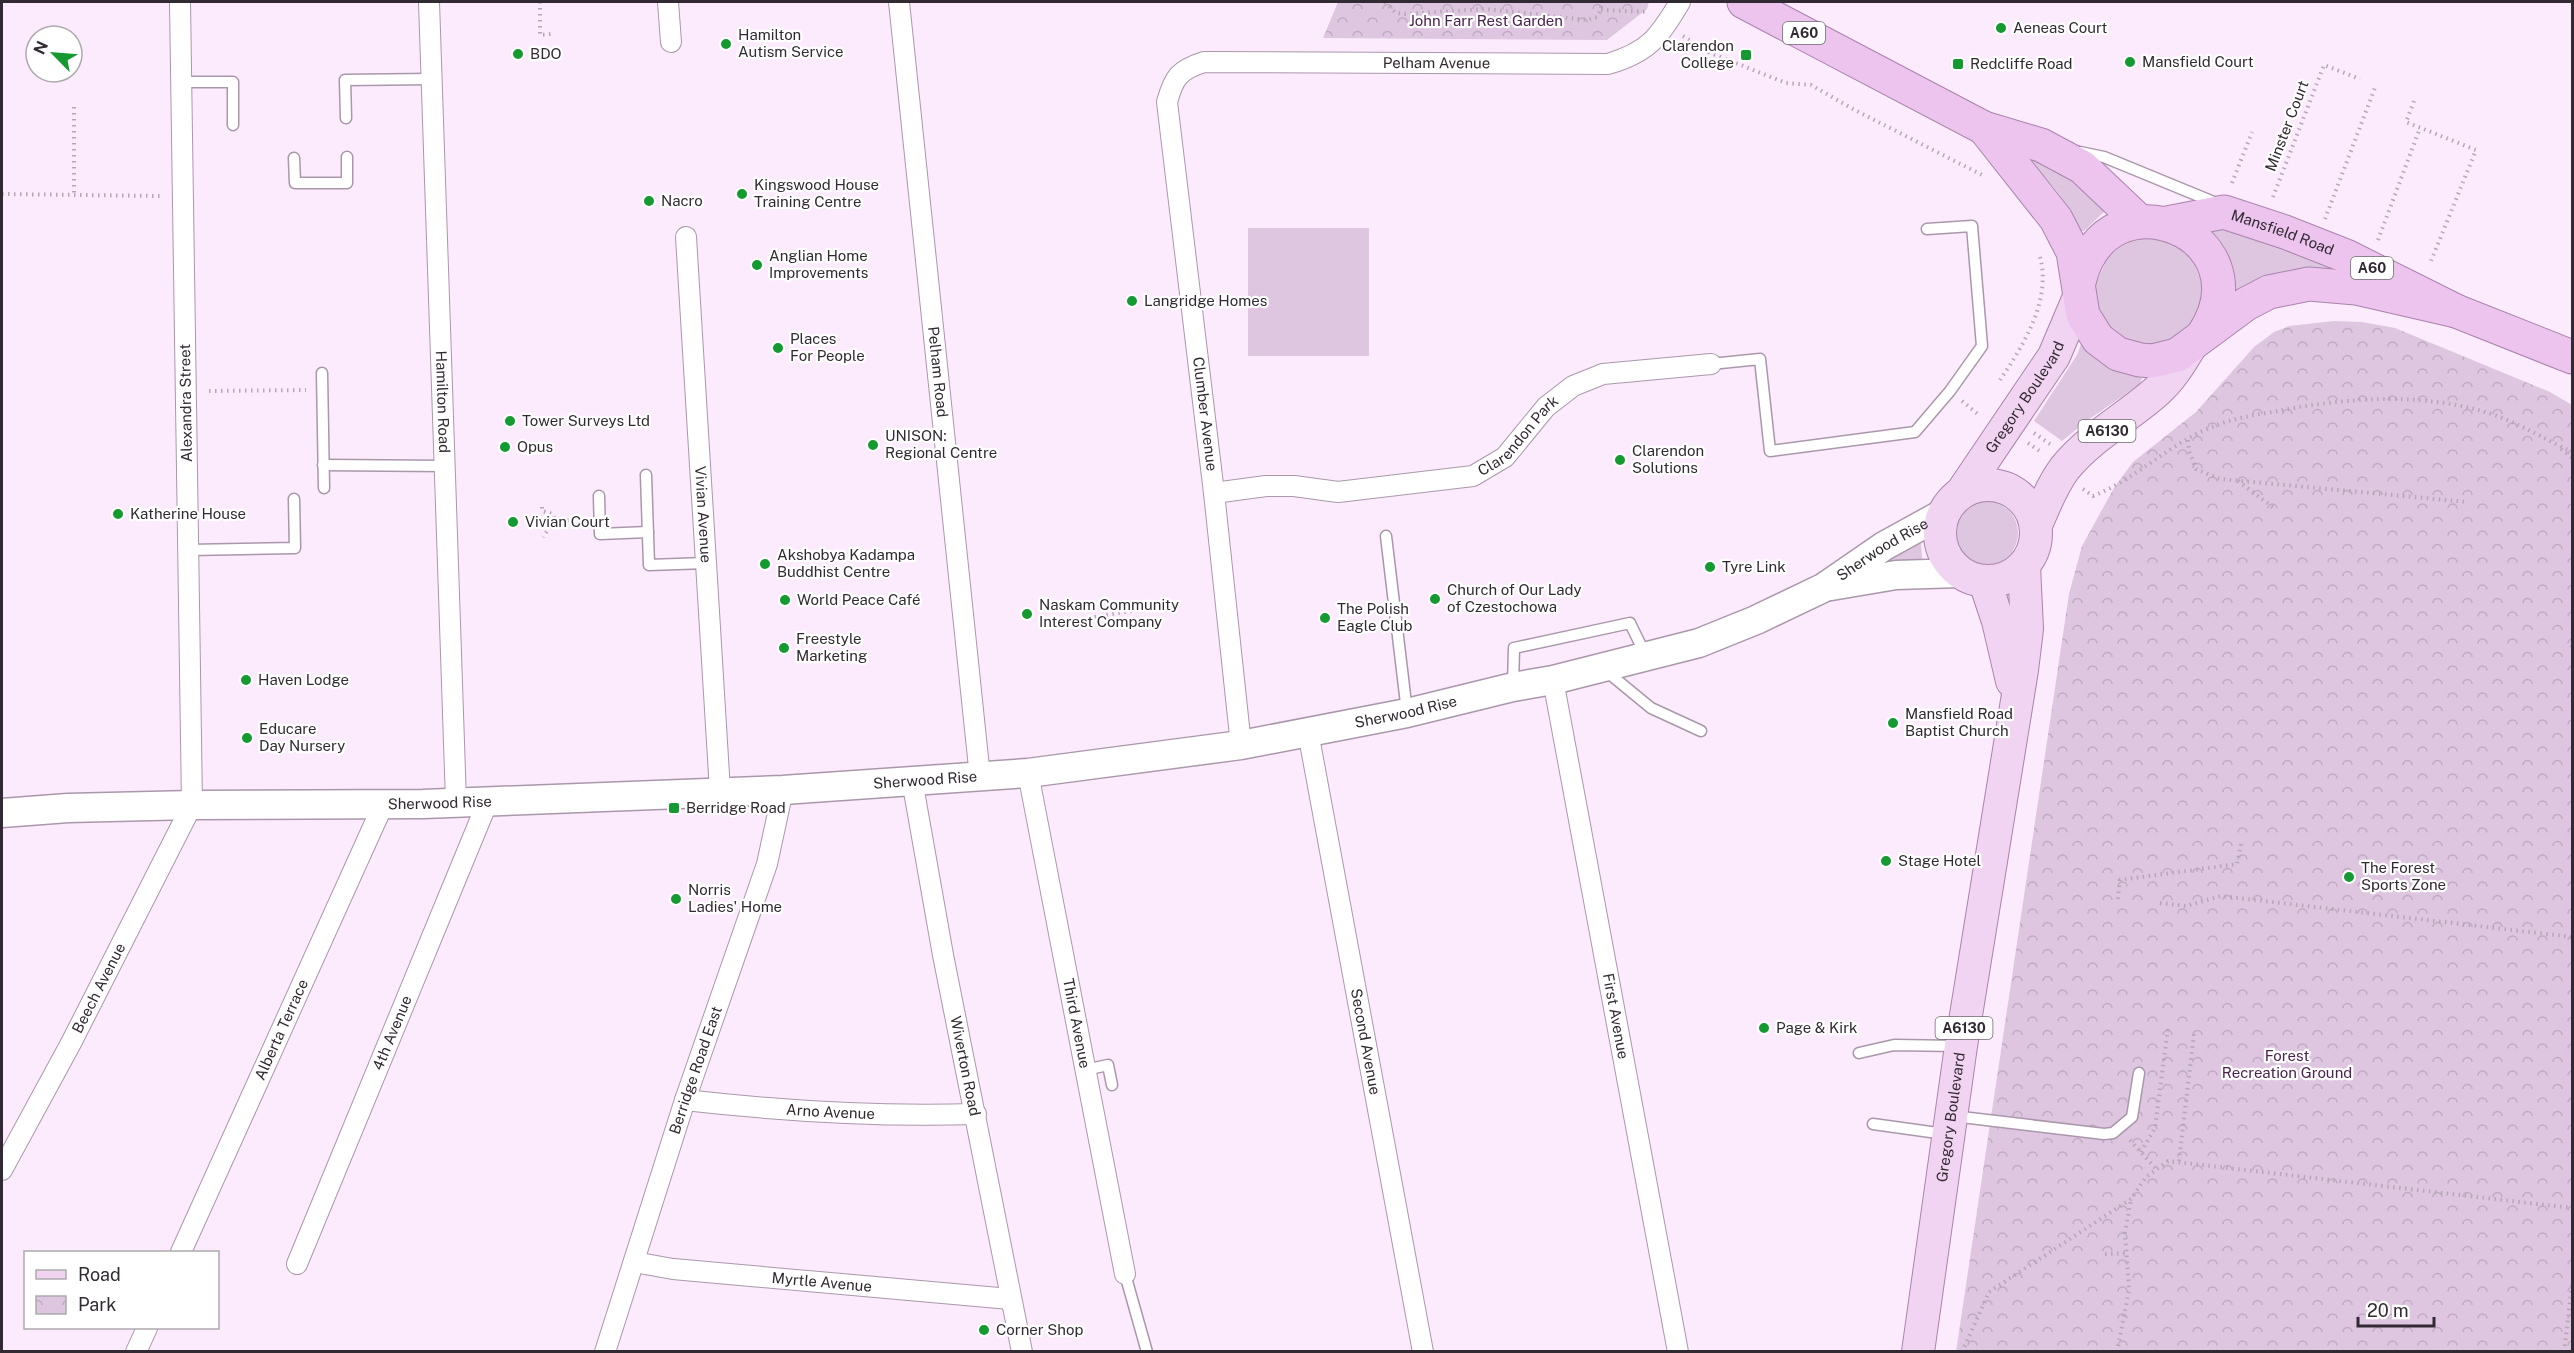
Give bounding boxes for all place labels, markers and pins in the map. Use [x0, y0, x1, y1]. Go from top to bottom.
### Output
place label: Aeneas Court [2013, 19, 2108, 36]
marker: Aeneas Court [1994, 21, 2008, 35]
place label: Hamilton Autism Service [738, 26, 843, 60]
marker: Hamilton Autism Service [719, 37, 733, 51]
place label: Clarendon College [1662, 37, 1734, 71]
place label: BDO [530, 45, 562, 62]
marker: BDO [511, 47, 525, 61]
marker: Clarendon College [1739, 48, 1753, 62]
place label: Mansfield Court [2142, 53, 2254, 70]
place label: Redcliffe Road [1970, 55, 2073, 72]
marker: Mansfield Court [2123, 55, 2137, 69]
marker: Redcliffe Road [1951, 57, 1965, 71]
place label: Kingswood House Training Centre [754, 176, 879, 210]
marker: Kingswood House Training Centre [735, 187, 749, 201]
place label: Nacro [661, 192, 703, 209]
marker: Nacro [642, 194, 656, 208]
place label: Anglian Home Improvements [769, 247, 868, 281]
marker: Anglian Home Improvements [750, 258, 764, 272]
place label: Langridge Homes [1144, 292, 1267, 309]
marker: Langridge Homes [1125, 294, 1139, 308]
place label: Places For People [790, 330, 865, 364]
marker: Places For People [771, 341, 785, 355]
place label: Tower Surveys Ltd [522, 412, 650, 429]
marker: Tower Surveys Ltd [503, 414, 517, 428]
place label: UNISON: Regional Centre [885, 427, 997, 461]
place label: Opus [517, 438, 553, 455]
marker: UNISON: Regional Centre [866, 438, 880, 452]
marker: Opus [498, 440, 512, 454]
place label: Clarendon Solutions [1632, 442, 1704, 476]
marker: Clarendon Solutions [1613, 453, 1627, 467]
place label: Katherine House [130, 505, 246, 522]
marker: Katherine House [111, 507, 125, 521]
place label: Vivian Court [525, 513, 610, 530]
marker: Vivian Court [506, 515, 520, 529]
place label: Akshobya Kadampa Buddhist Centre [777, 546, 915, 580]
marker: Akshobya Kadampa Buddhist Centre [758, 557, 772, 571]
place label: Tyre Link [1722, 558, 1786, 575]
marker: Tyre Link [1703, 560, 1717, 574]
place label: Church of Our Lady of Czestochowa [1447, 581, 1581, 615]
place label: World Peace Café [797, 591, 921, 608]
marker: Church of Our Lady of Czestochowa [1428, 592, 1442, 606]
marker: World Peace Café [778, 593, 792, 607]
place label: Naskam Community Interest Company [1039, 596, 1179, 630]
place label: The Polish Eagle Club [1337, 600, 1412, 634]
marker: Naskam Community Interest Company [1020, 607, 1034, 621]
marker: The Polish Eagle Club [1318, 611, 1332, 625]
place label: Freestyle Marketing [796, 630, 867, 664]
marker: Freestyle Marketing [777, 641, 791, 655]
place label: Haven Lodge [258, 671, 349, 688]
marker: Haven Lodge [239, 673, 253, 687]
place label: Mansfield Road Baptist Church [1905, 705, 2013, 739]
marker: Mansfield Road Baptist Church [1886, 716, 1900, 730]
place label: Educare Day Nursery [259, 720, 345, 754]
marker: Educare Day Nursery [240, 731, 254, 745]
place label: Berridge Road [686, 799, 786, 816]
marker: Berridge Road [667, 801, 681, 815]
place label: Stage Hotel [1898, 852, 1981, 869]
marker: Stage Hotel [1879, 854, 1893, 868]
place label: The Forest Sports Zone [2361, 859, 2446, 893]
marker: The Forest Sports Zone [2342, 870, 2356, 884]
place label: Norris Ladies' Home [688, 881, 782, 915]
marker: Norris Ladies' Home [669, 892, 683, 906]
place label: Page & Kirk [1776, 1019, 1857, 1036]
marker: Page & Kirk [1757, 1021, 1771, 1035]
place label: Corner Shop [996, 1321, 1083, 1338]
marker: Corner Shop [977, 1323, 991, 1337]

